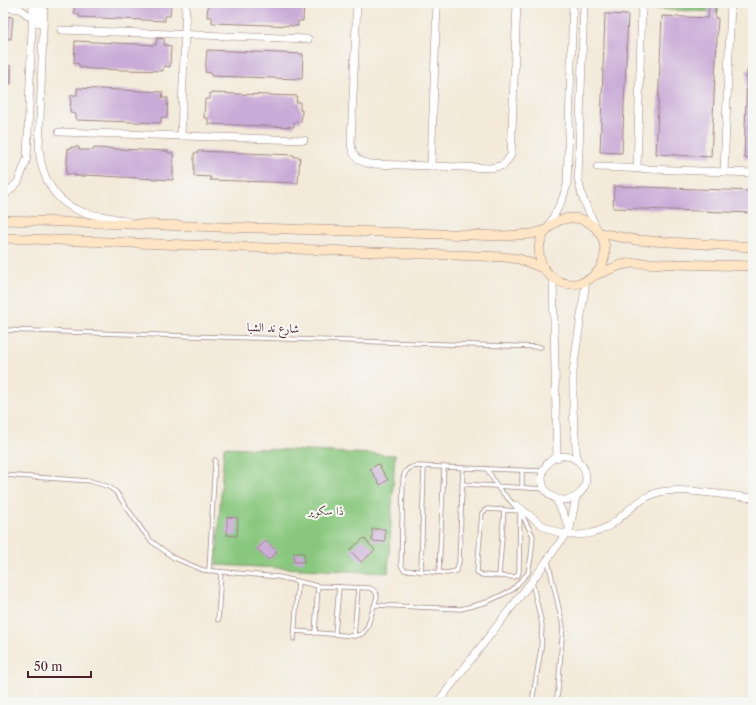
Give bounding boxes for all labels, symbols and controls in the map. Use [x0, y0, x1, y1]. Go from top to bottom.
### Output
street label: شارع ند الشبا [247, 319, 300, 340]
park label: ذا سكوير [306, 503, 344, 519]
scale bar [28, 653, 91, 679]
text: 50 m [34, 659, 63, 674]

